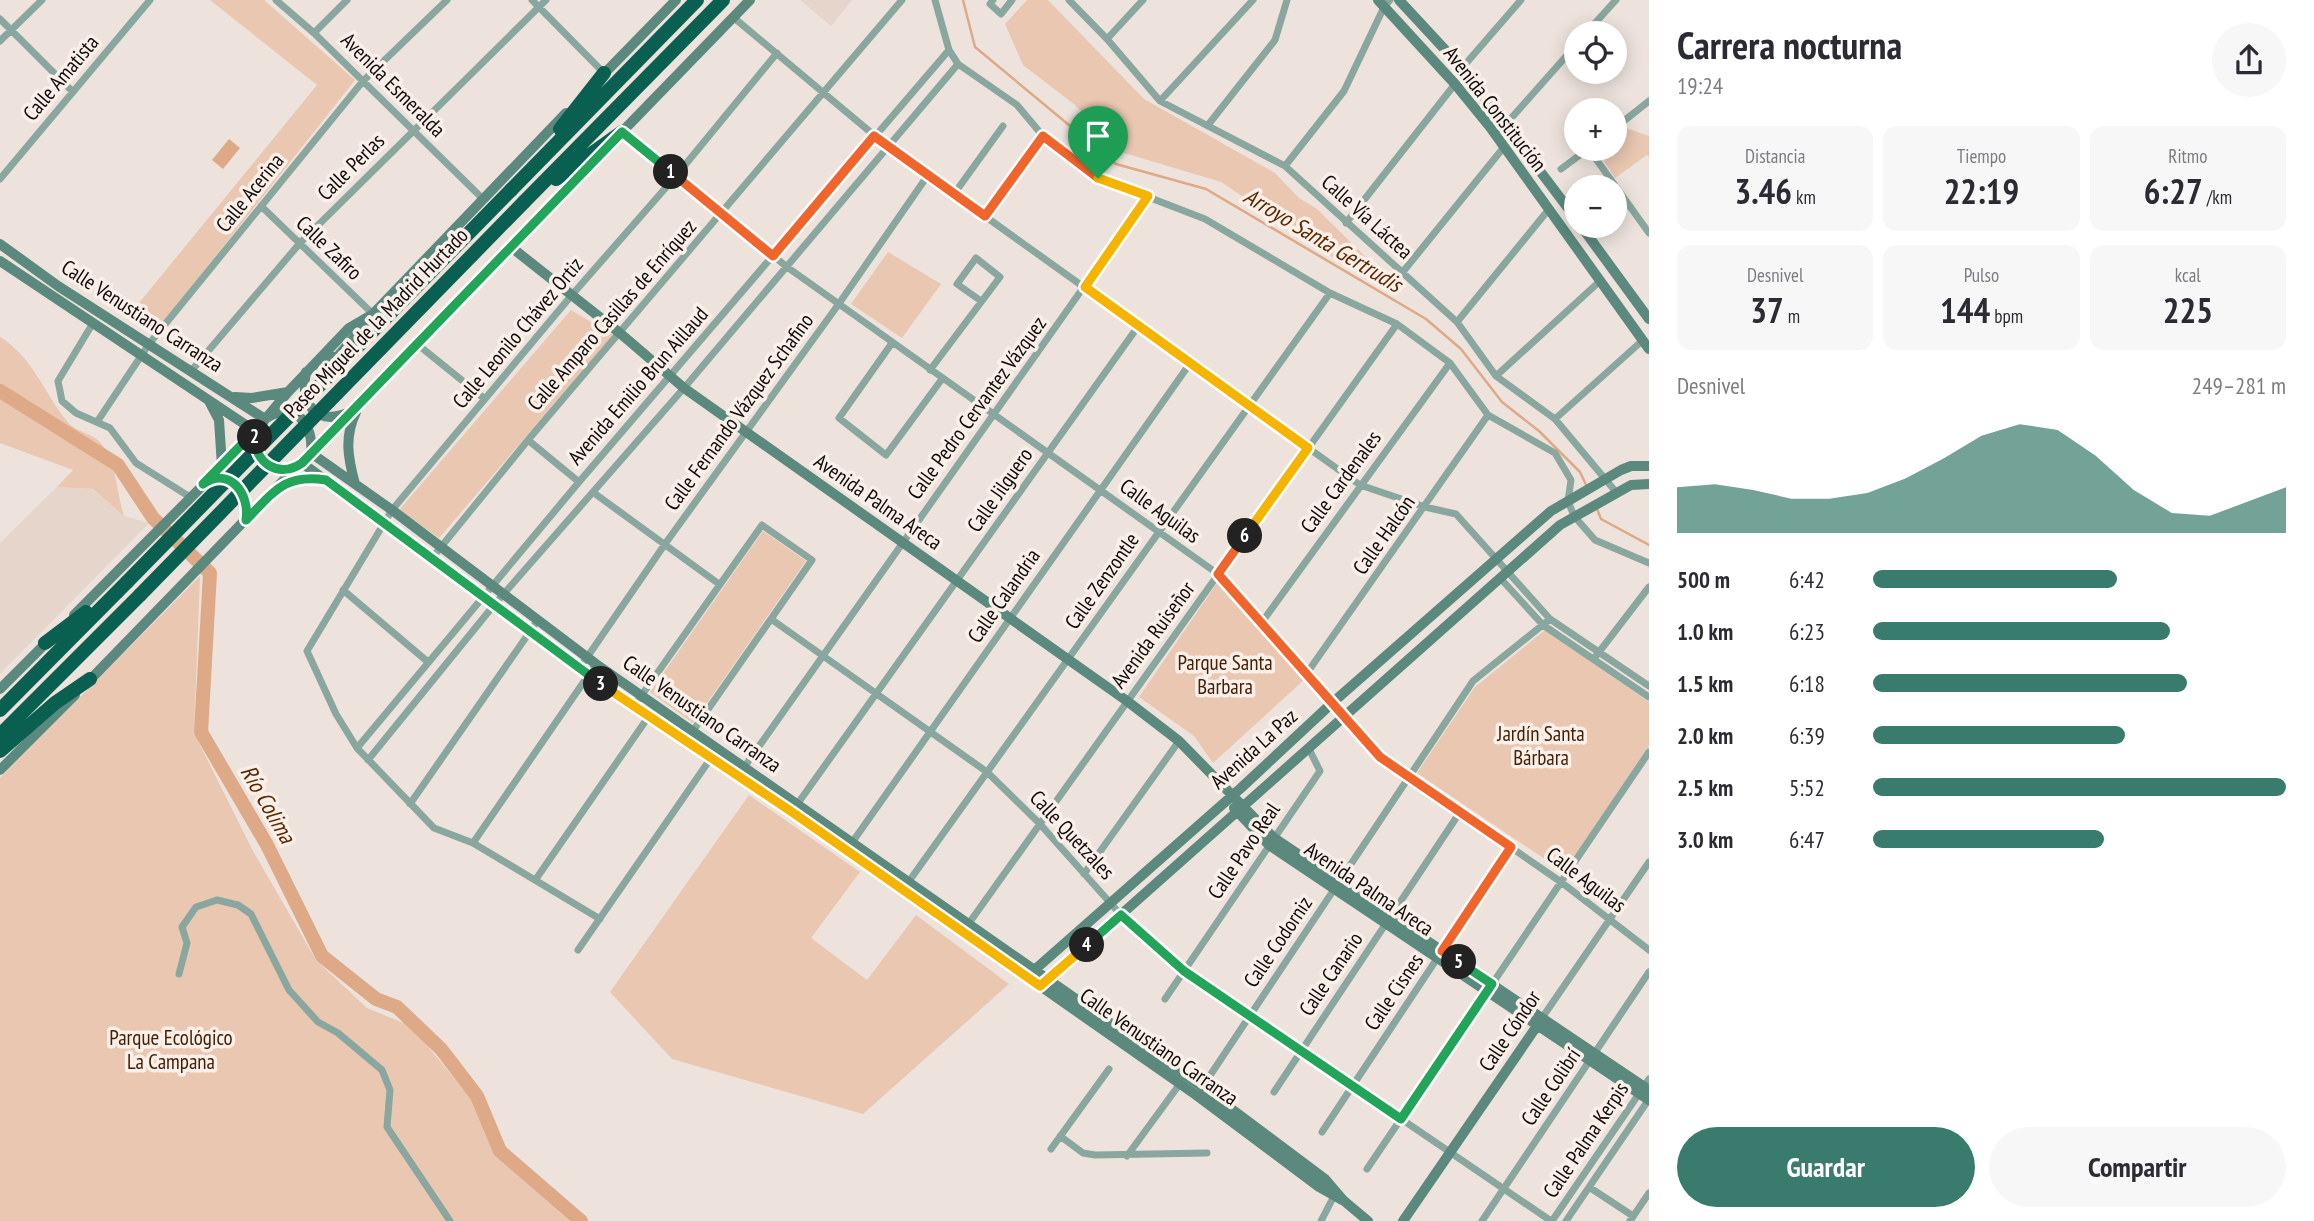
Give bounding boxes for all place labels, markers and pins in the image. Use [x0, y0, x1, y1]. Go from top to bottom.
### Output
pin [1068, 106, 1128, 178]
pin: 1 [654, 154, 688, 190]
pin: 2 [238, 420, 272, 454]
pin: 6 [1228, 518, 1262, 554]
pin: 3 [584, 666, 618, 702]
pin: 4 [1070, 928, 1104, 962]
pin: 5 [1442, 944, 1476, 979]

